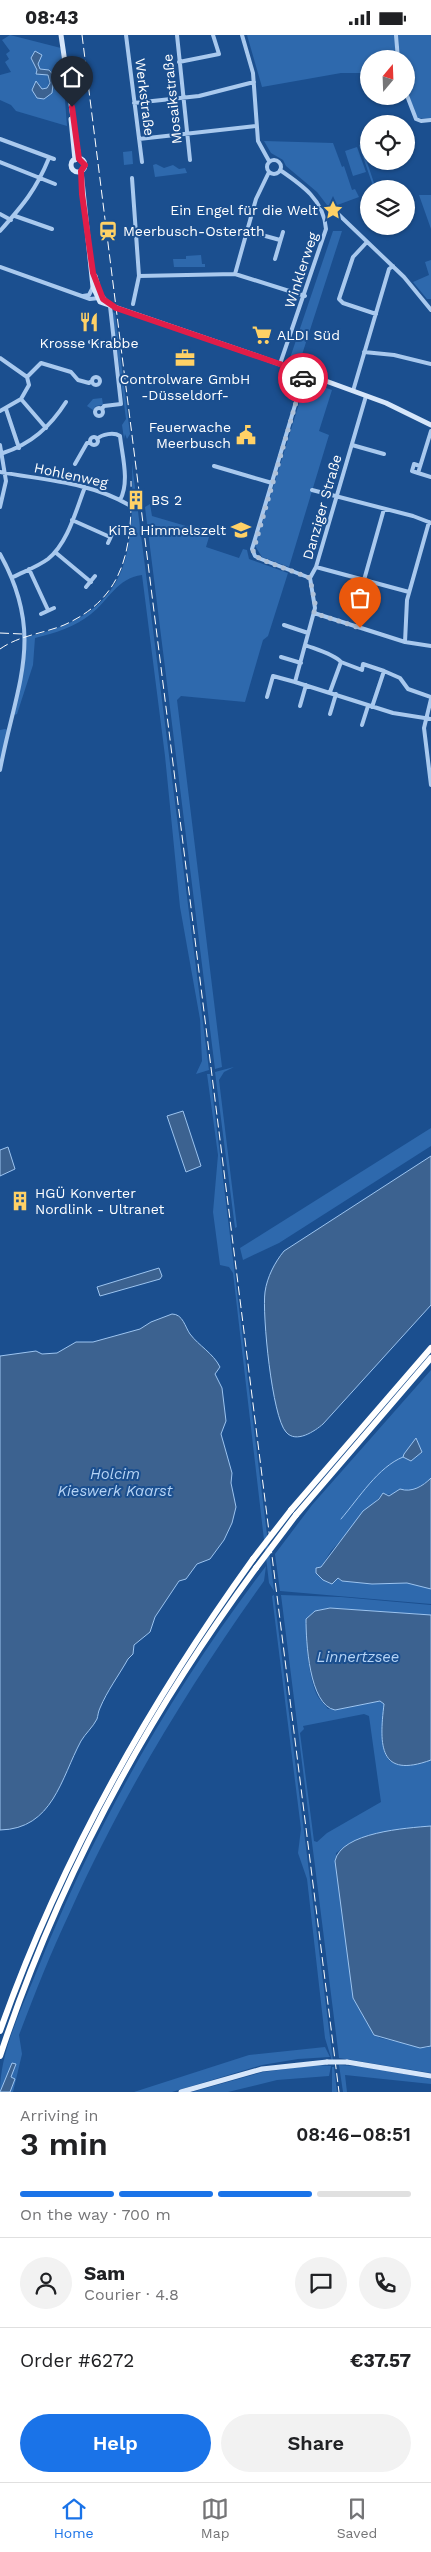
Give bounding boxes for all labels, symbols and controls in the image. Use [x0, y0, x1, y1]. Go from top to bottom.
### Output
text: 08:43 [25, 6, 78, 29]
north arrow [360, 50, 415, 105]
map controls [360, 50, 415, 235]
street label: Mosaikstraße [159, 53, 185, 145]
pin [51, 56, 93, 107]
street label: Werkstraße [132, 57, 158, 137]
icon: home [58, 63, 86, 91]
button: locate [360, 115, 415, 170]
button: layers [360, 180, 415, 235]
place icon: Ein Engel für die Welt [322, 199, 344, 221]
place label: Ein Engel für die Welt [170, 202, 318, 218]
station icon: Meerbusch-Osterath [97, 220, 119, 242]
place label: Meerbusch-Osterath [123, 223, 265, 239]
street label: Winklerweg [281, 230, 321, 310]
restaurant icon: Krosse Krabbe [78, 311, 100, 333]
supermarket icon: ALDI Süd [251, 324, 273, 346]
place label: ALDI Süd [277, 327, 340, 343]
place label: Krosse Krabbe [40, 335, 138, 351]
office icon: Controlware GmbH -Düsseldorf- [174, 347, 196, 369]
courier [278, 353, 328, 403]
icon: car [289, 364, 317, 392]
place label: Controlware GmbH -Düsseldorf- [120, 371, 250, 403]
place label: Feuerwache Meerbusch [149, 419, 231, 451]
public building icon: Feuerwache Meerbusch [235, 424, 257, 446]
street label: Danziger Straße [299, 453, 345, 561]
street label: Hohlenweg [33, 459, 110, 491]
building icon: BS 2 [125, 489, 147, 511]
place label: BS 2 [151, 492, 182, 508]
school or university icon: KiTa Himmelszelt [230, 519, 252, 541]
place label: KiTa Himmelszelt [108, 522, 226, 538]
pin [339, 577, 381, 628]
icon: bag [346, 584, 374, 612]
place label: HGÜ Konverter Nordlink - Ultranet [35, 1185, 164, 1217]
building icon: HGÜ Konverter Nordlink - Ultranet [9, 1190, 31, 1212]
water label: Holcim Kieswerk Kaarst [57, 1465, 174, 1500]
water label: Linnertzsee [317, 1648, 399, 1666]
text: Arriving in [20, 2106, 98, 2125]
text: 08:46–08:51 [296, 2123, 411, 2146]
text: 3 min [20, 2125, 108, 2163]
text: On the way · 700 m [20, 2205, 171, 2224]
button: person [20, 2257, 72, 2309]
button: chat [295, 2257, 347, 2309]
button: phone [359, 2257, 411, 2309]
text: Sam [84, 2262, 125, 2285]
text: Courier · 4.8 [84, 2285, 179, 2304]
text: Order #6272 [20, 2349, 134, 2372]
text: €37.57 [350, 2349, 411, 2372]
button: Help [20, 2414, 211, 2472]
button: Share [221, 2414, 411, 2472]
tab: Home [54, 2495, 94, 2541]
tab: Map [201, 2495, 229, 2541]
tab: Saved [337, 2495, 377, 2541]

